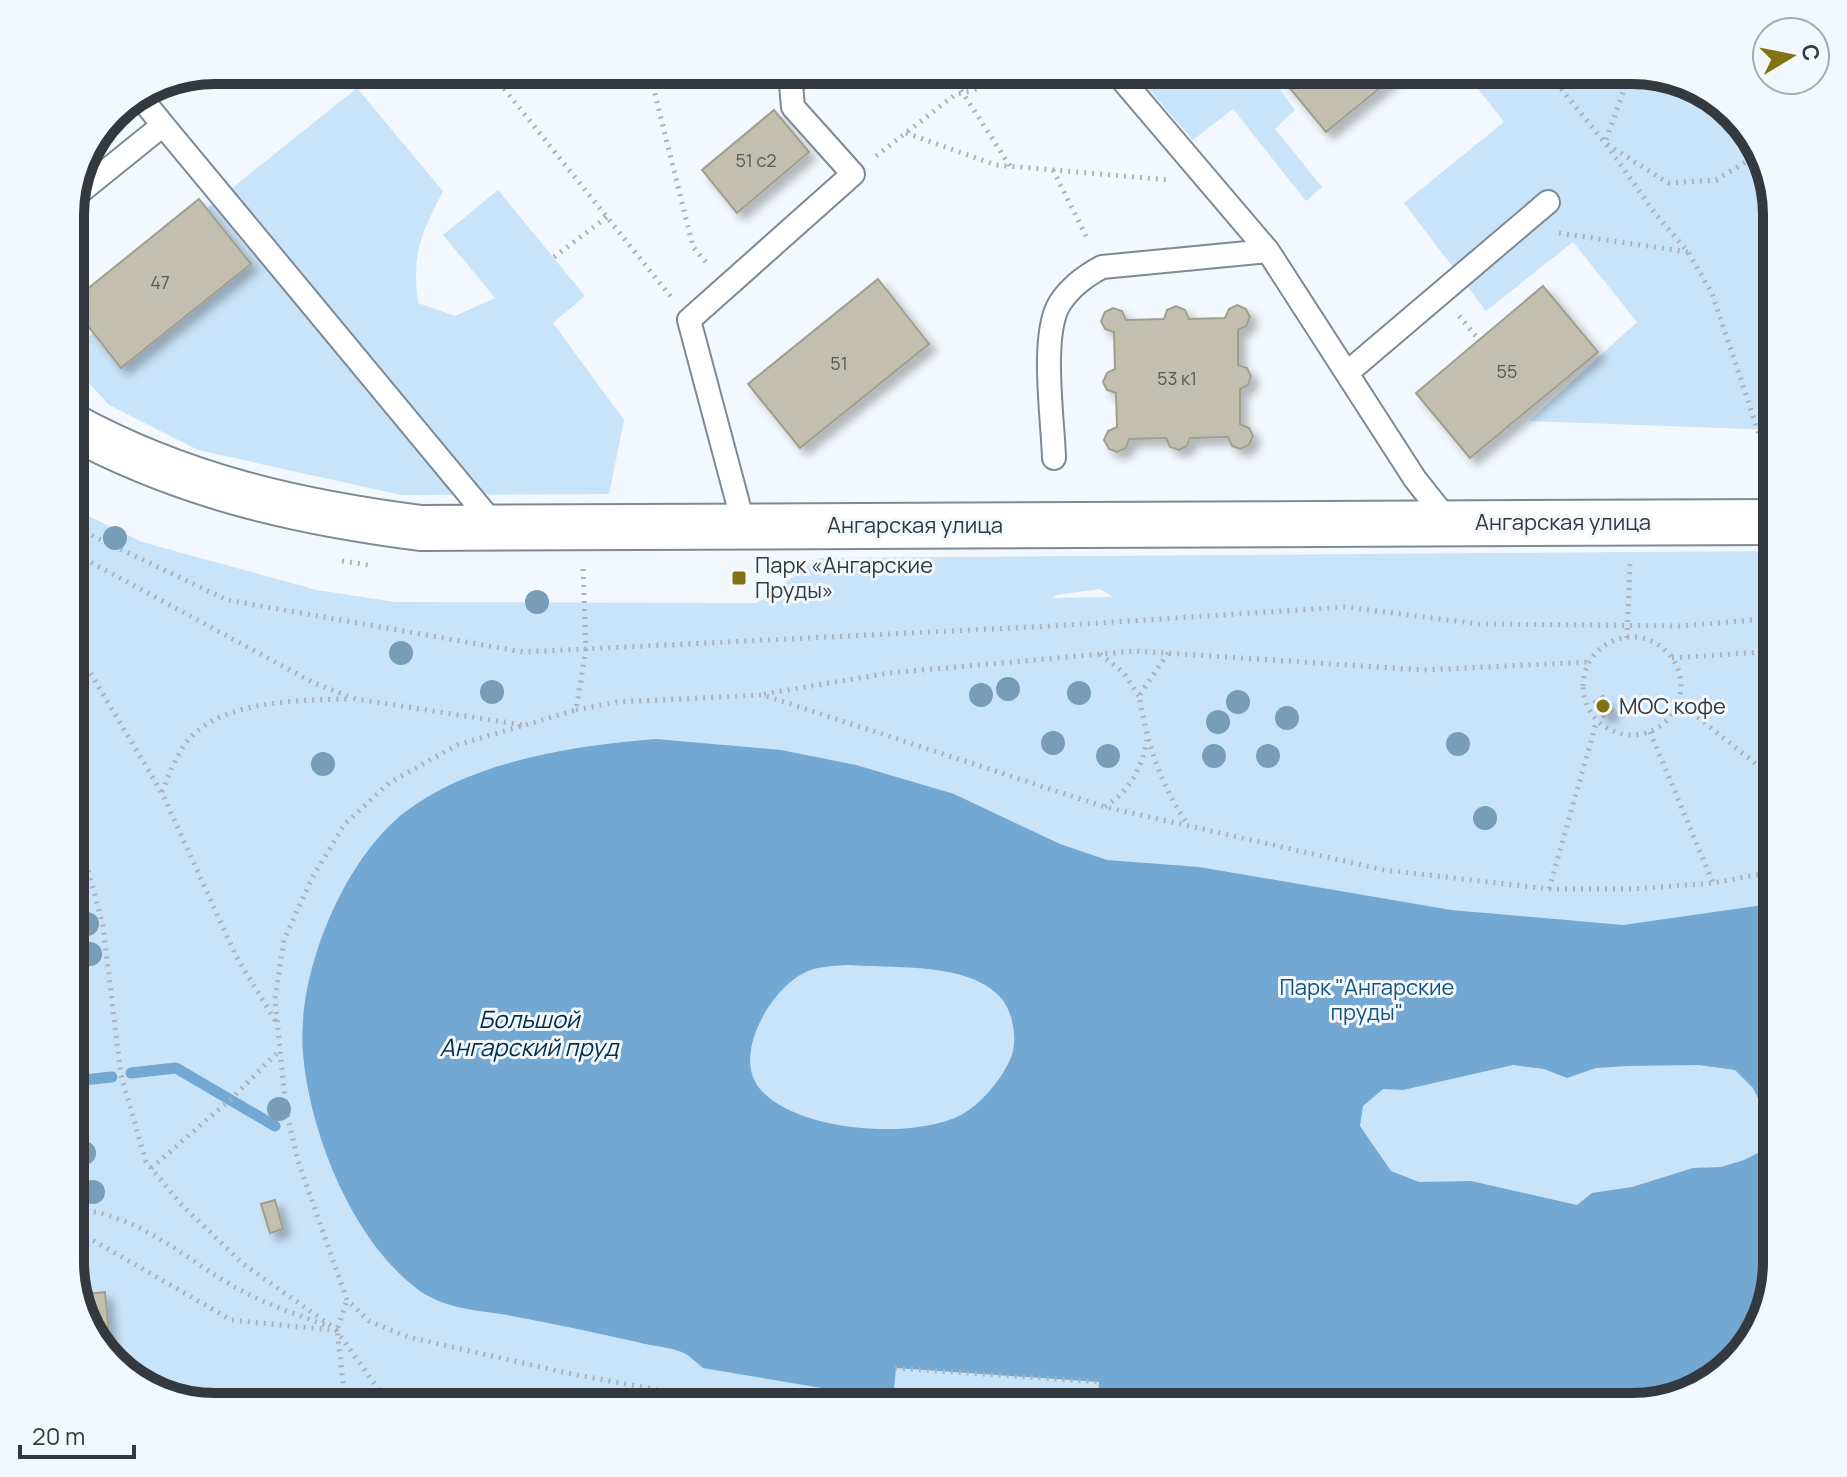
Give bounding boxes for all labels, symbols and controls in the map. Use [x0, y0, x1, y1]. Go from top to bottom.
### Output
north arrow [1751, 16, 1831, 96]
text: С [1795, 42, 1827, 63]
house number: 51 с2 [735, 148, 777, 172]
house number: 47 [150, 270, 170, 294]
house number: 51 [830, 351, 848, 375]
house number: 55 [1497, 359, 1517, 383]
house number: 53 к1 [1157, 366, 1197, 390]
street label: Ангарская улица [1475, 507, 1651, 537]
street label: Ангарская улица [827, 510, 1003, 540]
place label: Парк «Ангарские Пруды» [755, 550, 933, 605]
marker: Парк «Ангарские Пруды» [730, 569, 748, 587]
place label: МОС кофе [1619, 691, 1726, 721]
marker: МОС кофе [1594, 697, 1612, 715]
park label: Парк "Ангарские пруды" [1280, 972, 1455, 1027]
water label: Большой Ангарский пруд [440, 1002, 620, 1063]
scale bar [20, 1409, 134, 1459]
text: 20 m [32, 1419, 85, 1452]

